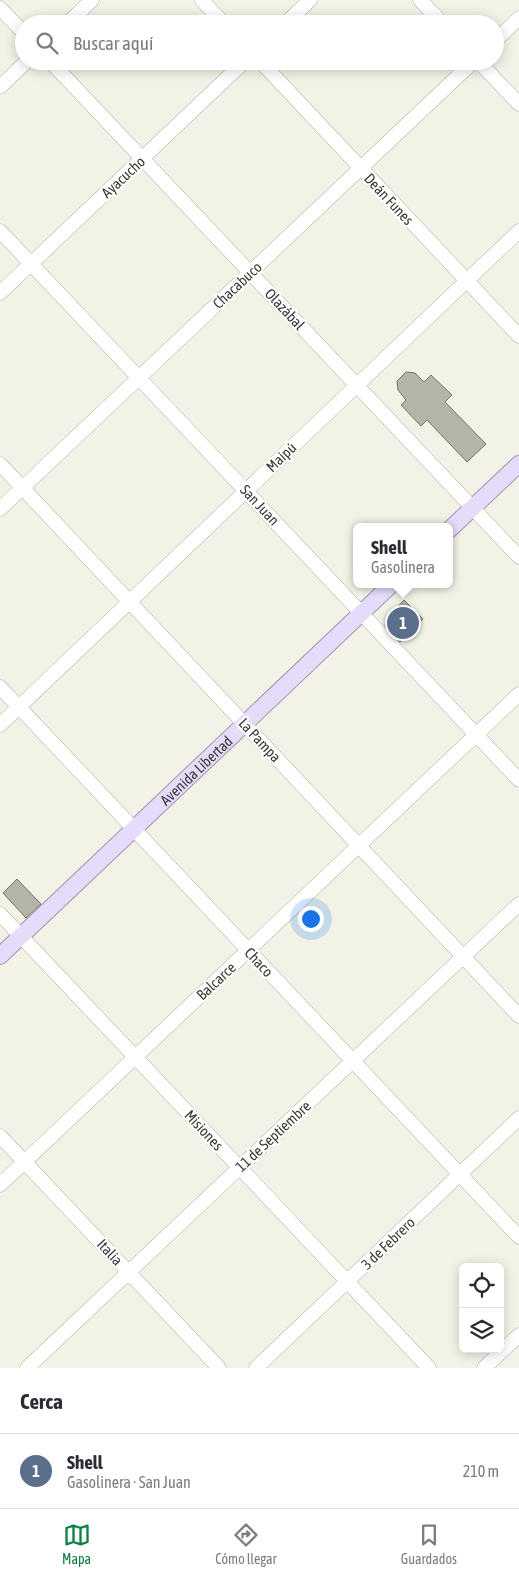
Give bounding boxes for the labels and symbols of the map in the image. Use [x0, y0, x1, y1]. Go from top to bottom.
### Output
street label: Ayacucho [98, 153, 148, 201]
street label: Deán Funes [361, 170, 417, 228]
street label: Chacabuco [209, 258, 265, 312]
street label: Olazábal [262, 285, 308, 333]
street label: Maipú [263, 439, 299, 475]
street label: San Juan [237, 481, 283, 529]
pin: 1 [387, 604, 419, 642]
street label: La Pampa [235, 715, 285, 765]
street label: Avenida Libertad [156, 732, 235, 808]
your location [298, 906, 324, 932]
street label: Chaco [241, 944, 277, 980]
street label: Balcarce [193, 959, 239, 1003]
street label: 11 de Septiembre [232, 1097, 314, 1175]
street label: Misiones [181, 1106, 227, 1154]
street label: 3 de Febrero [358, 1213, 418, 1273]
street label: Italia [94, 1235, 126, 1269]

